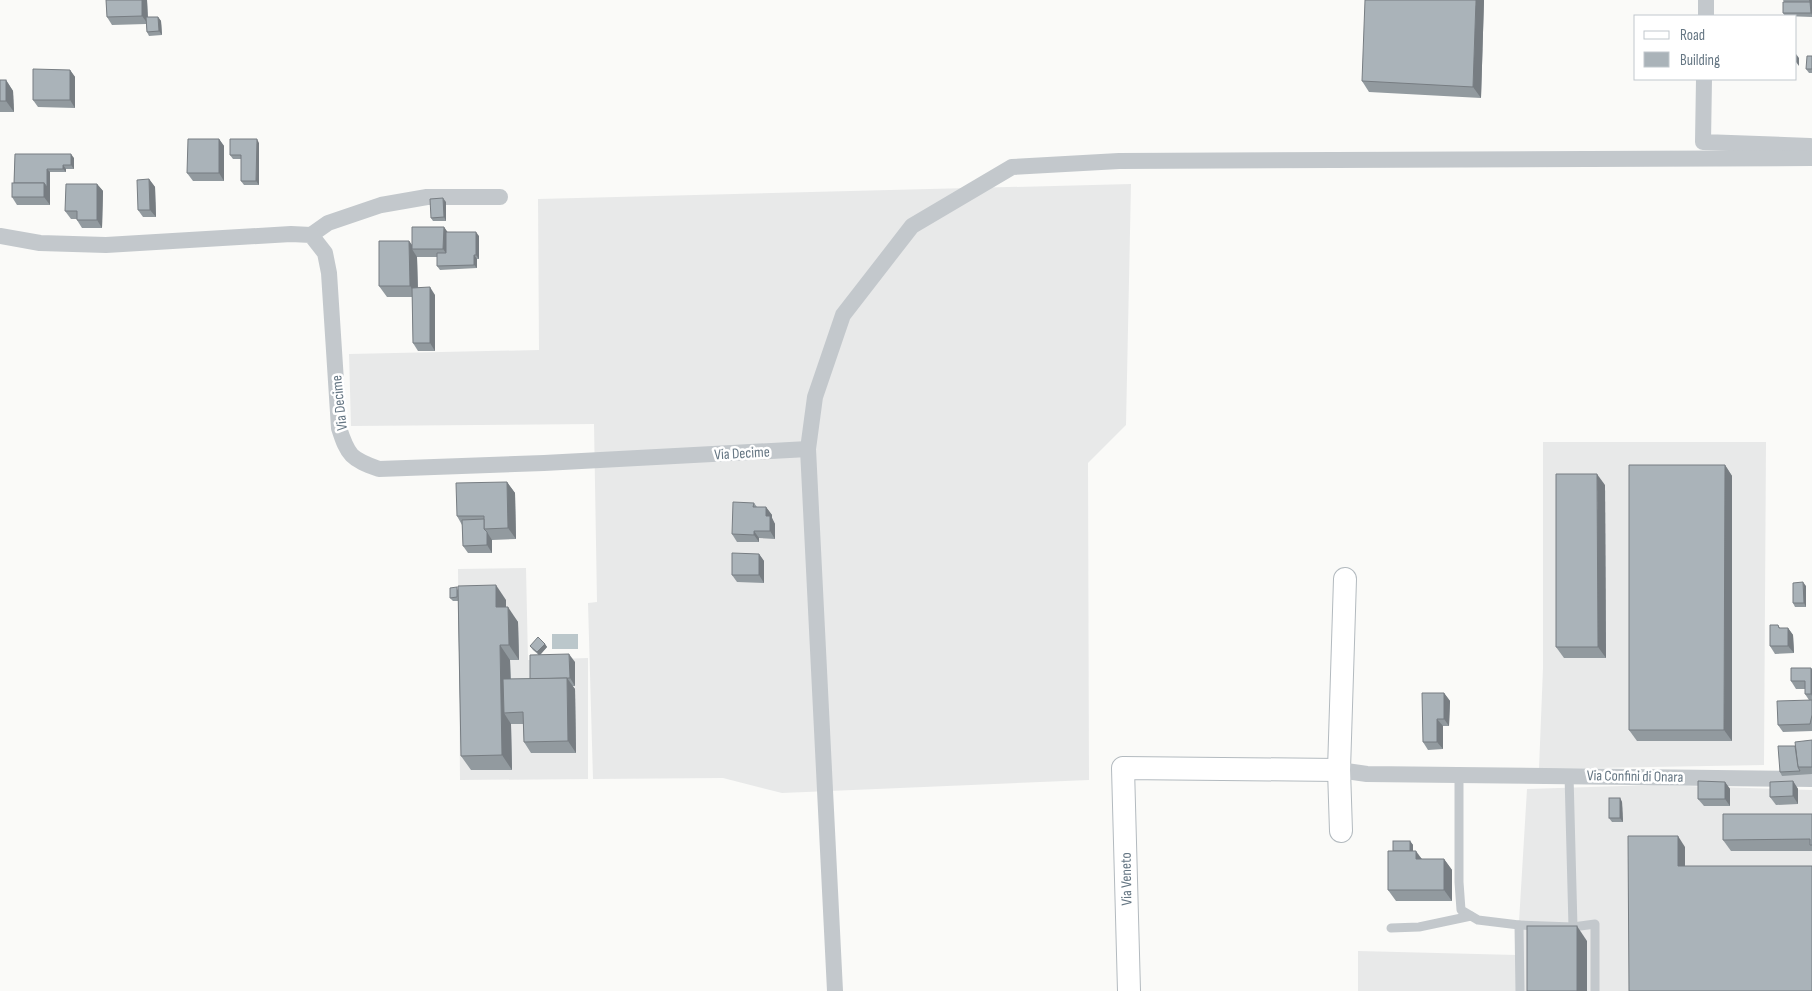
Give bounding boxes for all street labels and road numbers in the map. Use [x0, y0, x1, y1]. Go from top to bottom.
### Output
street label: Via Decime [327, 374, 352, 432]
street label: Via Decime [714, 443, 770, 464]
street label: Via Confini di Onara [1587, 766, 1684, 787]
street label: Via Veneto [1117, 852, 1136, 906]

